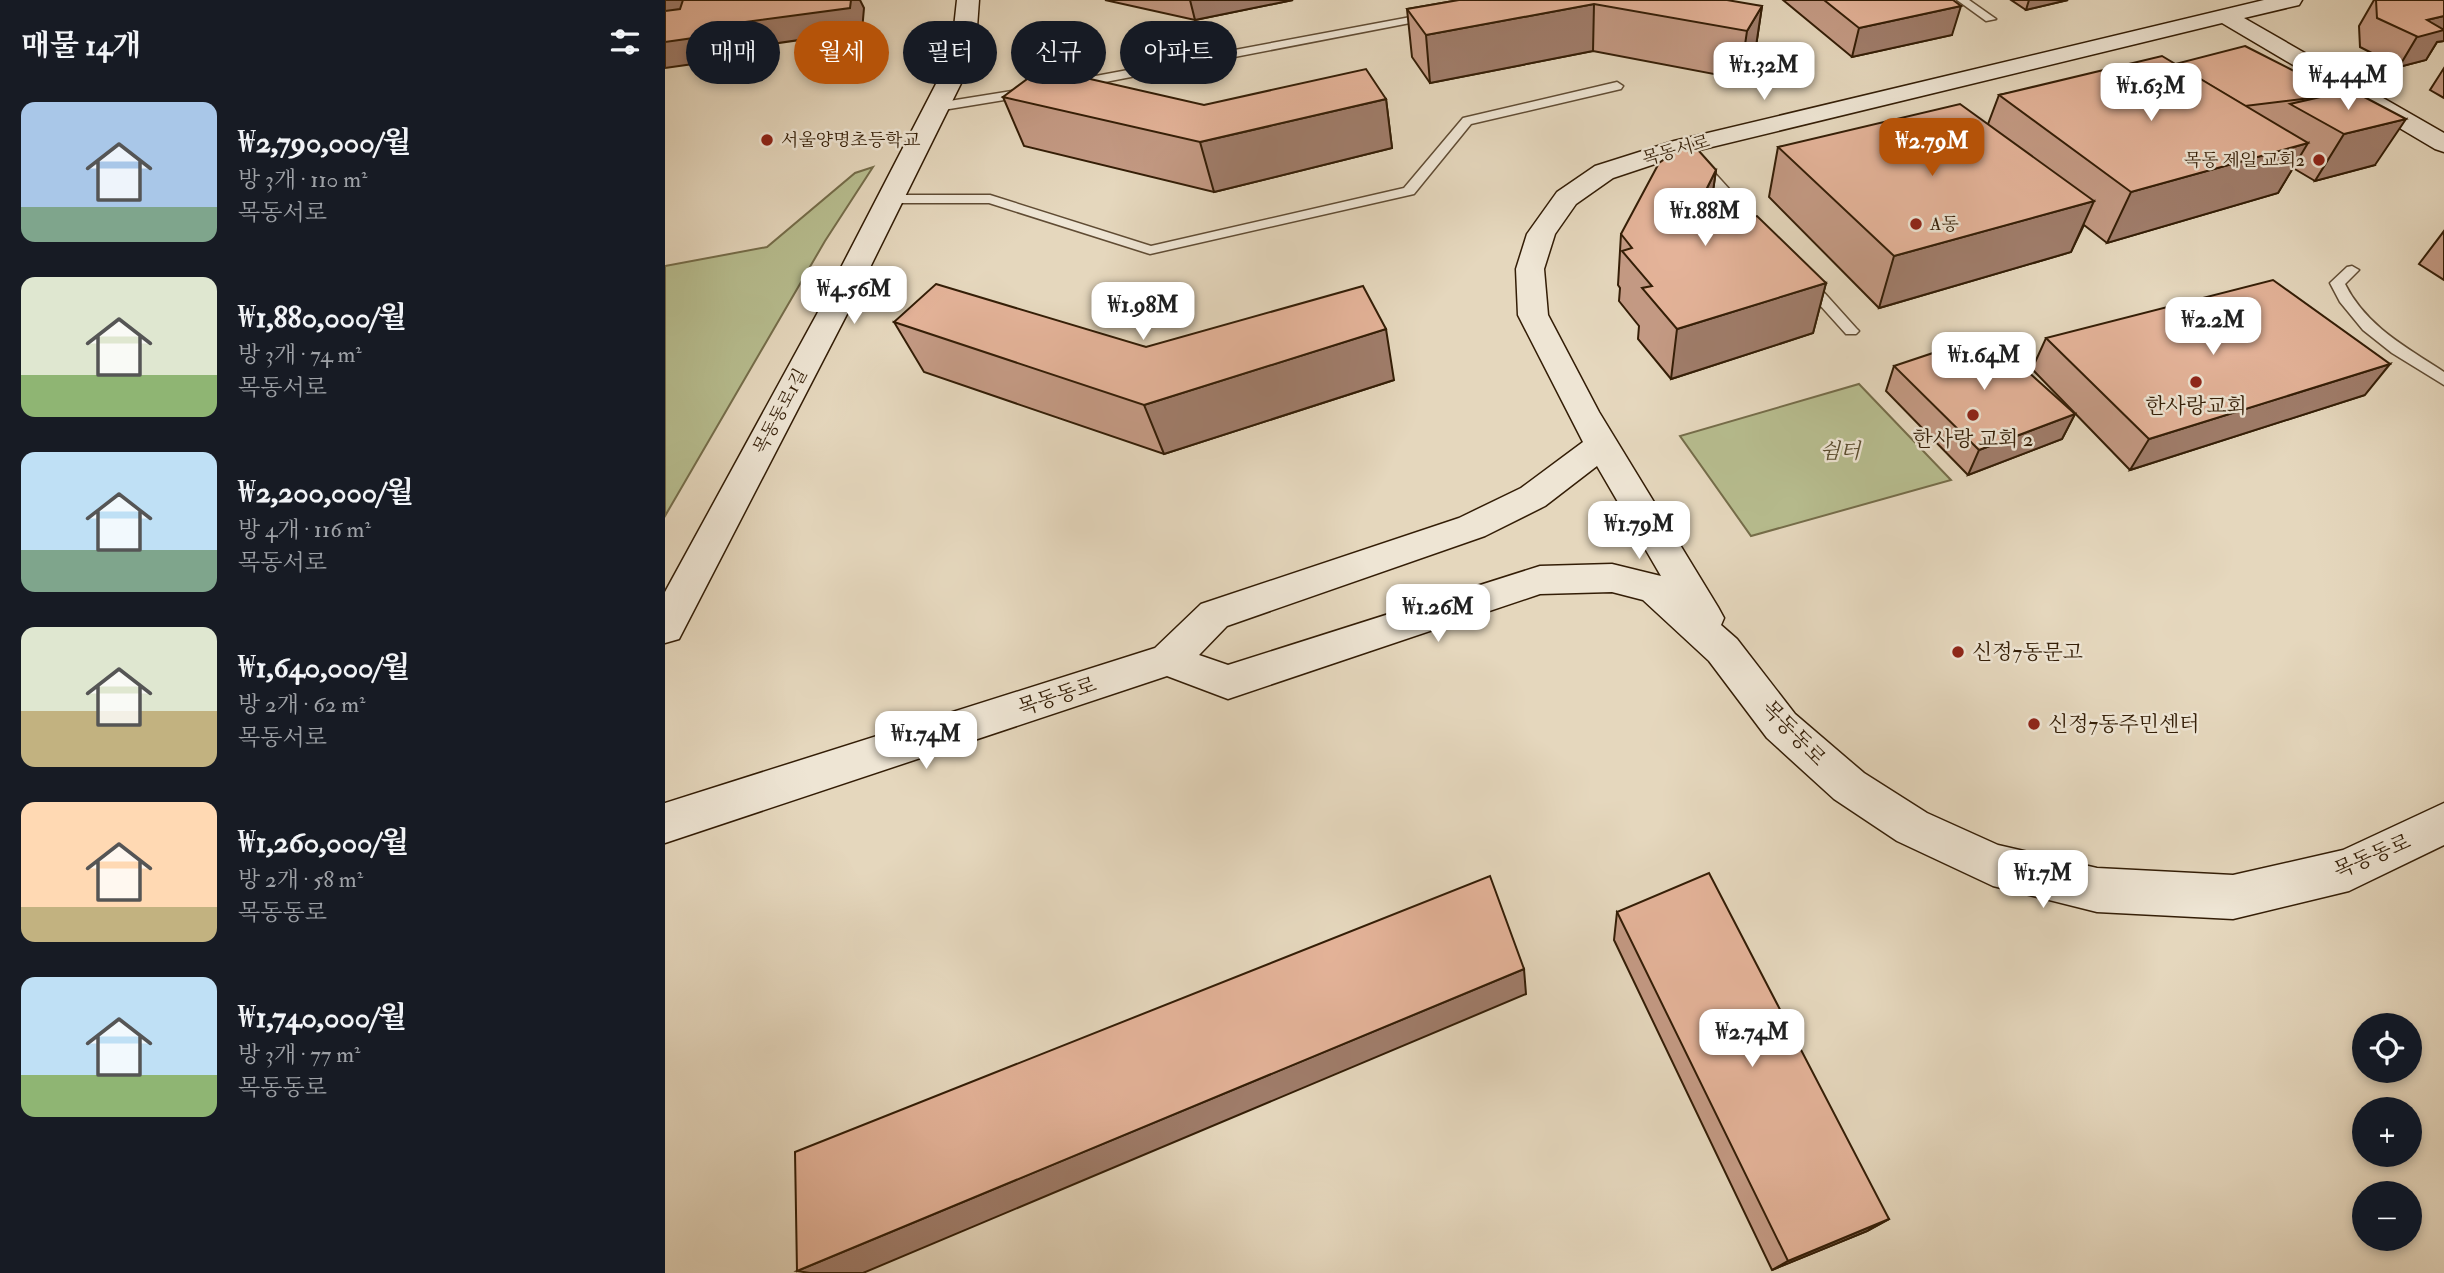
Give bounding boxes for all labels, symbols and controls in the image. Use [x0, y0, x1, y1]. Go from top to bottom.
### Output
chip: 매매 [686, 21, 780, 84]
chip: 월세 [794, 21, 889, 84]
chip: 필터 [903, 21, 997, 84]
chip: 신규 [1011, 21, 1106, 84]
chip: 아파트 [1120, 21, 1237, 84]
icon: filters [606, 23, 644, 61]
text: 매물 14개 [21, 27, 141, 64]
pin: ₩1.32M [1707, 42, 1821, 102]
text: ₩1.32M [1730, 50, 1798, 79]
pin: ₩4.44M [2291, 52, 2405, 112]
text: ₩4.44M [2309, 60, 2387, 89]
pin: ₩1.63M [2094, 64, 2208, 123]
text: ₩1.63M [2117, 71, 2185, 100]
pin: ₩2.79M [1875, 118, 1989, 178]
text: ₩2,790,000/월 [238, 124, 411, 161]
text: ₩2.79M [1895, 126, 1969, 155]
place label: 서울양명초등학교 [781, 129, 921, 152]
icon: home [77, 130, 161, 214]
street label: 목동서로 [1640, 130, 1713, 171]
marker: 서울양명초등학교 [759, 132, 775, 148]
place label: 목동 제일 교회2 [2184, 149, 2305, 172]
marker: 목동 제일 교회2 [2311, 152, 2327, 168]
text: 방 3개 · 110 m² [238, 165, 368, 194]
pin: ₩1.88M [1648, 188, 1762, 248]
text: ₩1.88M [1670, 196, 1740, 225]
text: 목동서로 [238, 198, 327, 227]
place label: A동 [1929, 213, 1959, 236]
marker: A동 [1908, 216, 1924, 232]
pin: ₩4.56M [797, 266, 911, 326]
text: ₩4.56M [817, 274, 891, 303]
pin: ₩1.98M [1086, 282, 1200, 342]
text: ₩1.98M [1107, 290, 1179, 319]
pin: ₩2.2M [2164, 298, 2262, 357]
text: ₩1,880,000/월 [238, 299, 407, 336]
icon: home [77, 305, 161, 389]
text: ₩2.2M [2181, 305, 2245, 334]
pin: ₩1.64M [1927, 332, 2041, 392]
text: 방 3개 · 74 m² [238, 340, 362, 369]
text: ₩1.64M [1948, 340, 2020, 369]
street label: 목동동로1길 [748, 365, 813, 458]
text: 목동서로 [238, 373, 327, 402]
marker: 한사랑교회 [2188, 374, 2204, 390]
place label: 한사랑교회 [2145, 393, 2247, 420]
marker: 한사랑 교회 2 [1965, 407, 1981, 423]
place label: 한사랑 교회 2 [1913, 426, 2033, 453]
park label: 쉼터 [1820, 438, 1862, 465]
text: ₩2,200,000/월 [238, 474, 414, 511]
icon: home [77, 480, 161, 564]
pin: ₩1.79M [1582, 502, 1696, 561]
text: ₩1.79M [1604, 509, 1674, 538]
text: 방 4개 · 116 m² [238, 515, 371, 544]
text: 목동서로 [238, 548, 327, 577]
pin: ₩1.26M [1381, 584, 1495, 644]
text: ₩1.26M [1402, 592, 1474, 621]
place label: 신정7동문고 [1972, 639, 2083, 666]
marker: 신정7동문고 [1950, 644, 1966, 660]
text: ₩1,640,000/월 [238, 649, 410, 686]
icon: home [77, 655, 161, 739]
street label: 목동동로 [1014, 671, 1100, 722]
text: 방 2개 · 62 m² [238, 690, 366, 719]
street label: 목동동로 [1756, 695, 1832, 772]
place label: 신정7동주민센터 [2048, 711, 2200, 738]
pin: ₩1.74M [869, 712, 983, 771]
marker: 신정7동주민센터 [2026, 716, 2042, 732]
text: ₩1.74M [891, 719, 961, 748]
text: 목동서로 [238, 723, 327, 752]
text: ₩1,260,000/월 [238, 824, 409, 861]
street label: 목동동로 [2330, 828, 2415, 885]
icon: home [77, 830, 161, 914]
pin: ₩1.7M [1994, 850, 2092, 910]
text: ₩1.7M [2014, 858, 2072, 887]
text: 방 2개 · 58 m² [238, 865, 363, 894]
text: 목동동로 [238, 898, 327, 927]
text: ₩1,740,000/월 [238, 999, 407, 1036]
icon: home [77, 1005, 161, 1089]
pin: ₩2.74M [1695, 1010, 1809, 1069]
map controls [2352, 1013, 2422, 1251]
button: locate [2352, 1013, 2422, 1083]
text: ₩2.74M [1715, 1017, 1789, 1046]
text: 방 3개 · 77 m² [238, 1040, 361, 1069]
text: 목동동로 [238, 1073, 327, 1102]
button: + [2352, 1097, 2422, 1167]
button: − [2352, 1181, 2422, 1251]

